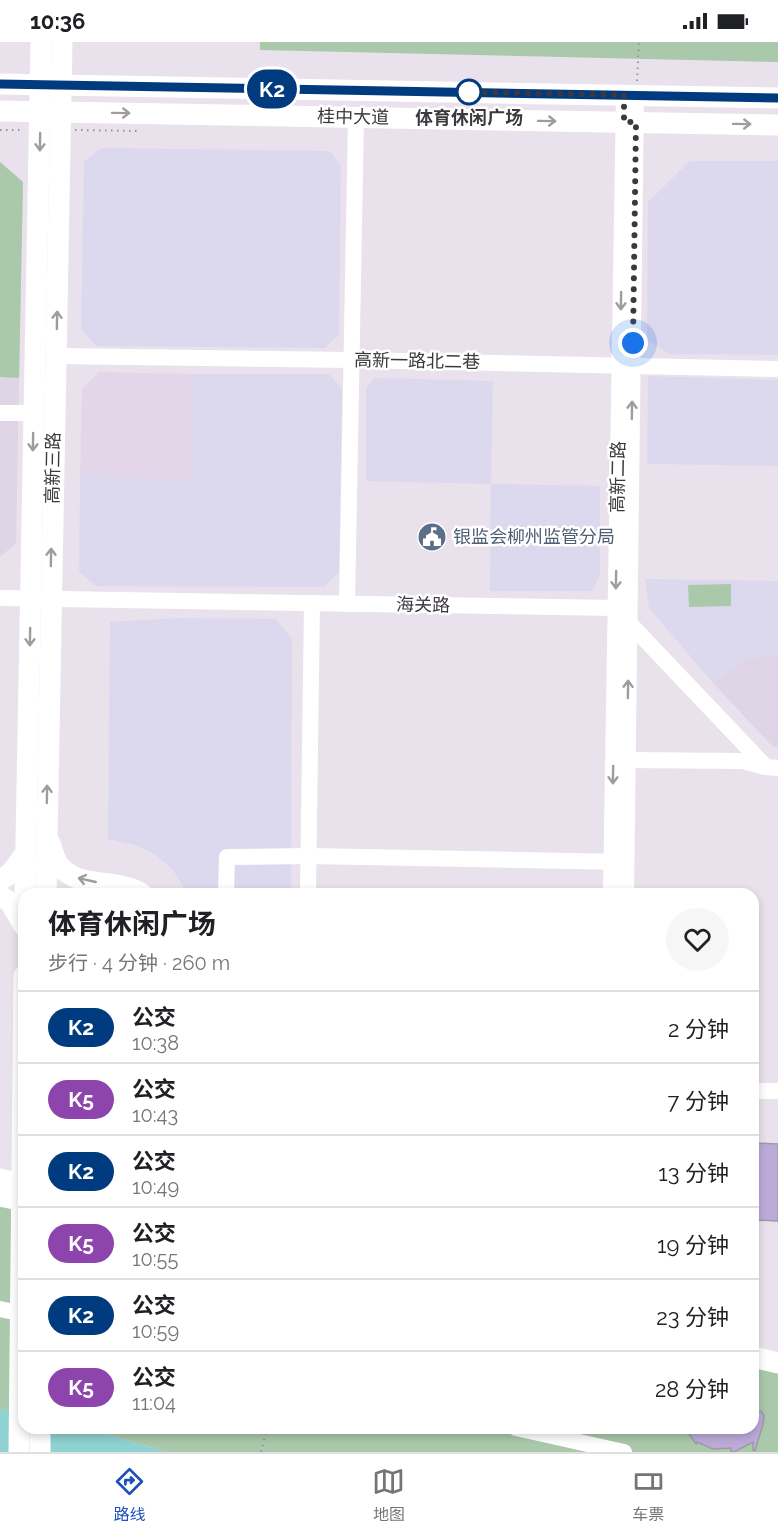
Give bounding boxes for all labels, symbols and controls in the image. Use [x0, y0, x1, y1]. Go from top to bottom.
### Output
text: 10:36 [30, 8, 85, 34]
line badge: K2 [245, 70, 299, 108]
text: K2 [259, 77, 285, 102]
marker: 体育休闲广场 [456, 79, 482, 105]
street label: 桂中大道 [317, 105, 389, 128]
one-way arrow [111, 107, 131, 119]
place label: 体育休闲广场 [415, 107, 523, 128]
one-way arrow [537, 115, 557, 127]
one-way arrow [732, 118, 752, 130]
one-way arrow [34, 132, 45, 152]
one-way arrow [615, 290, 627, 310]
one-way arrow [51, 310, 62, 330]
your location [618, 328, 648, 358]
street label: 高新一路北二巷 [354, 349, 480, 372]
one-way arrow [626, 400, 638, 420]
one-way arrow [28, 432, 39, 452]
street label: 高新三路 [41, 432, 64, 504]
street label: 高新二路 [606, 441, 629, 513]
public building icon: 银监会柳州监管分局 [416, 521, 448, 553]
place label: 银监会柳州监管分局 [453, 526, 615, 547]
one-way arrow [45, 547, 57, 567]
one-way arrow [610, 569, 622, 589]
street label: 海关路 [396, 594, 450, 615]
one-way arrow [24, 627, 36, 647]
one-way arrow [623, 679, 634, 699]
one-way arrow [607, 764, 619, 784]
one-way arrow [41, 784, 53, 804]
one-way arrow [77, 873, 96, 885]
text: 体育休闲广场 [48, 908, 216, 941]
button: heart [666, 908, 729, 971]
text: 步行 · 4 分钟 · 260 m [48, 951, 230, 975]
text: 公交 [132, 1004, 176, 1030]
text: K2 [68, 1015, 94, 1040]
text: 2 分钟 [668, 1016, 729, 1042]
text: 10:38 [132, 1031, 179, 1055]
text: 公交 [132, 1076, 176, 1102]
text: K5 [68, 1087, 94, 1112]
text: 7 分钟 [668, 1088, 729, 1114]
text: 10:43 [132, 1103, 178, 1127]
text: 公交 [132, 1148, 176, 1174]
text: K2 [68, 1159, 94, 1184]
text: 13 分钟 [658, 1160, 729, 1186]
text: 10:49 [132, 1175, 179, 1199]
text: 公交 [132, 1220, 176, 1246]
text: K5 [68, 1231, 94, 1256]
text: 19 分钟 [657, 1232, 729, 1258]
text: 10:55 [132, 1247, 178, 1271]
text: 公交 [132, 1292, 176, 1318]
text: K2 [68, 1303, 94, 1328]
text: 23 分钟 [656, 1304, 729, 1330]
text: 10:59 [132, 1319, 179, 1343]
text: 公交 [132, 1364, 176, 1390]
text: K5 [68, 1375, 94, 1400]
text: 28 分钟 [655, 1376, 729, 1402]
text: 11:04 [132, 1391, 176, 1415]
tab: 路线 [113, 1465, 146, 1525]
tab: 地图 [372, 1465, 405, 1525]
tab: 车票 [632, 1465, 665, 1525]

